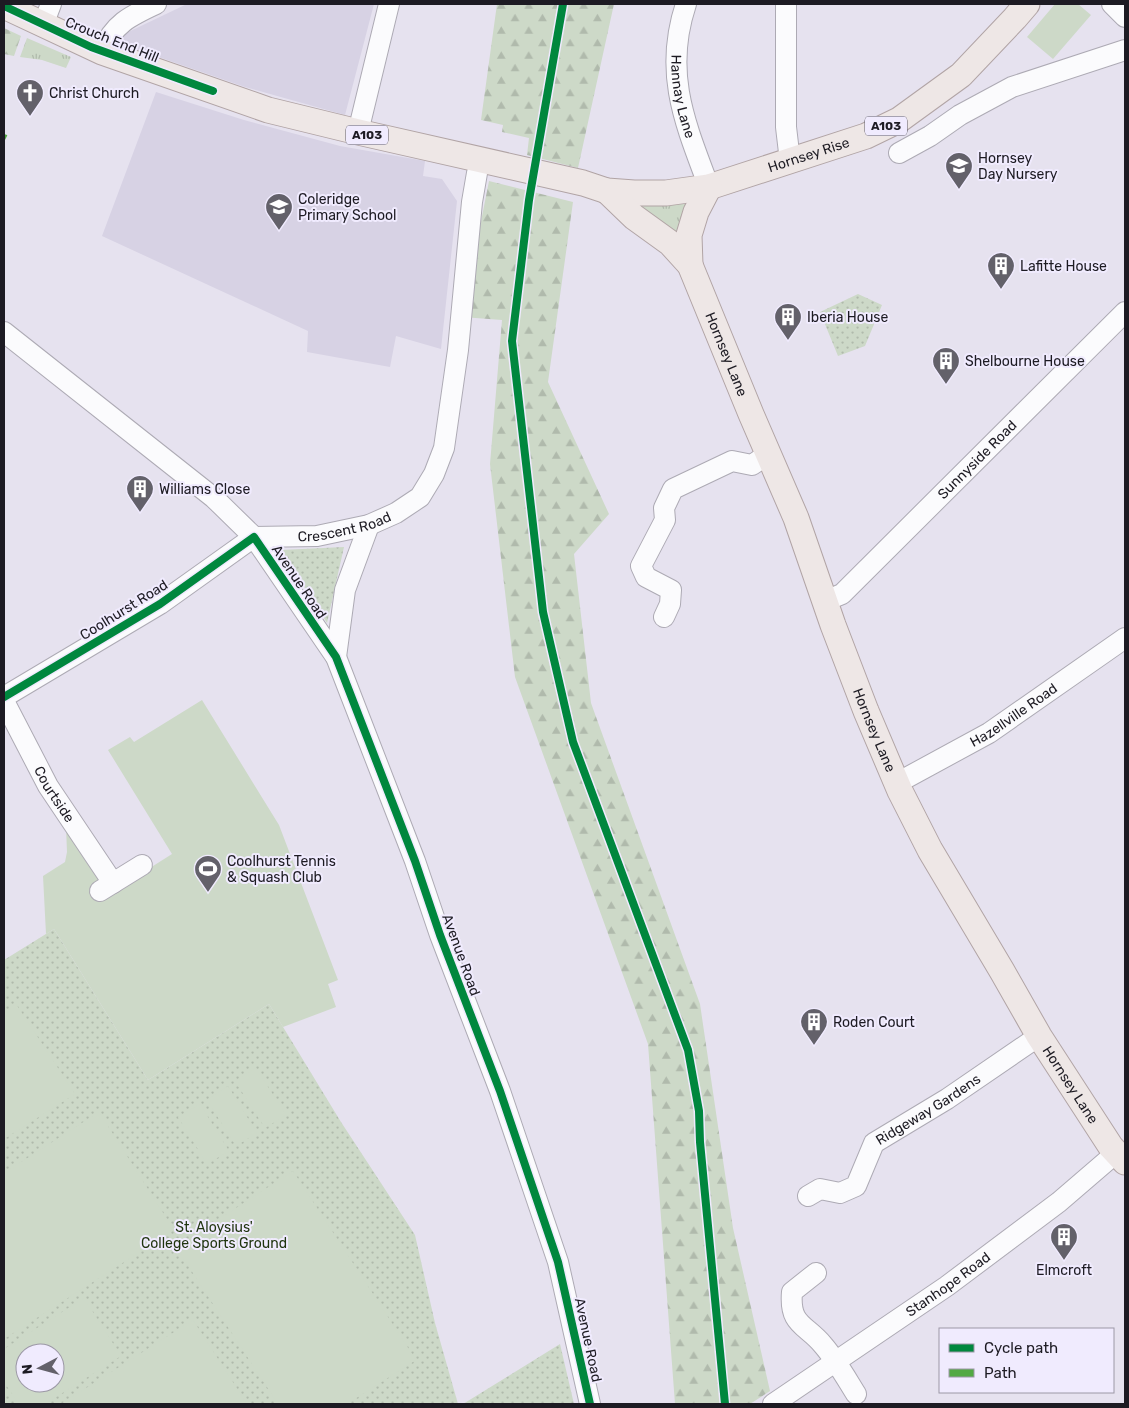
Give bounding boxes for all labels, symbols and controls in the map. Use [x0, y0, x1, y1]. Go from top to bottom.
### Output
street label: Crouch End Hill [63, 13, 161, 67]
street label: Hannay Lane [668, 54, 699, 140]
church icon: Christ Church [15, 78, 45, 117]
place label: Christ Church [49, 85, 139, 102]
road number: A103 [865, 116, 907, 136]
road number: A103 [346, 126, 388, 144]
street label: Hornsey Rise [766, 133, 852, 176]
place label: Hornsey Day Nursery [978, 150, 1058, 183]
school or university icon: Hornsey Day Nursery [944, 151, 974, 190]
place label: Coleridge Primary School [298, 191, 396, 224]
school or university icon: Coleridge Primary School [264, 192, 294, 231]
building icon: Lafitte House [986, 251, 1016, 290]
place label: Lafitte House [1020, 258, 1107, 275]
building icon: Iberia House [773, 302, 803, 341]
place label: Iberia House [807, 309, 888, 326]
street label: Hornsey Lane [702, 310, 751, 399]
building icon: Shelbourne House [931, 346, 961, 385]
place label: Shelbourne House [965, 353, 1085, 370]
street label: Sunnyside Road [934, 416, 1020, 502]
building icon: Williams Close [125, 474, 155, 513]
place label: Williams Close [159, 481, 250, 498]
street label: Crescent Road [298, 508, 394, 545]
street label: Avenue Road [268, 542, 330, 622]
street label: Coolhurst Road [77, 576, 171, 644]
street label: Hazellville Road [967, 680, 1060, 750]
street label: Hornsey Lane [849, 686, 899, 775]
street label: Courtside [31, 763, 79, 826]
place label: Coolhurst Tennis & Squash Club [227, 853, 336, 886]
sports icon: Coolhurst Tennis & Squash Club [193, 854, 223, 893]
street label: Avenue Road [438, 912, 484, 998]
building icon: Roden Court [799, 1007, 829, 1046]
place label: Roden Court [833, 1014, 915, 1031]
street label: Hornsey Lane [1039, 1043, 1102, 1127]
street label: Ridgeway Gardens [872, 1070, 984, 1149]
park label: St. Aloysius' College Sports Ground [141, 1219, 287, 1252]
building icon: Elmcroft [1049, 1222, 1079, 1261]
street label: Stanhope Road [902, 1248, 993, 1320]
place label: Elmcroft [1036, 1262, 1093, 1279]
street label: Avenue Road [571, 1296, 605, 1384]
legend [939, 1328, 1114, 1393]
text: Cycle path [984, 1339, 1058, 1357]
north arrow [15, 1343, 65, 1393]
text: N [19, 1363, 37, 1375]
text: Path [984, 1364, 1017, 1382]

